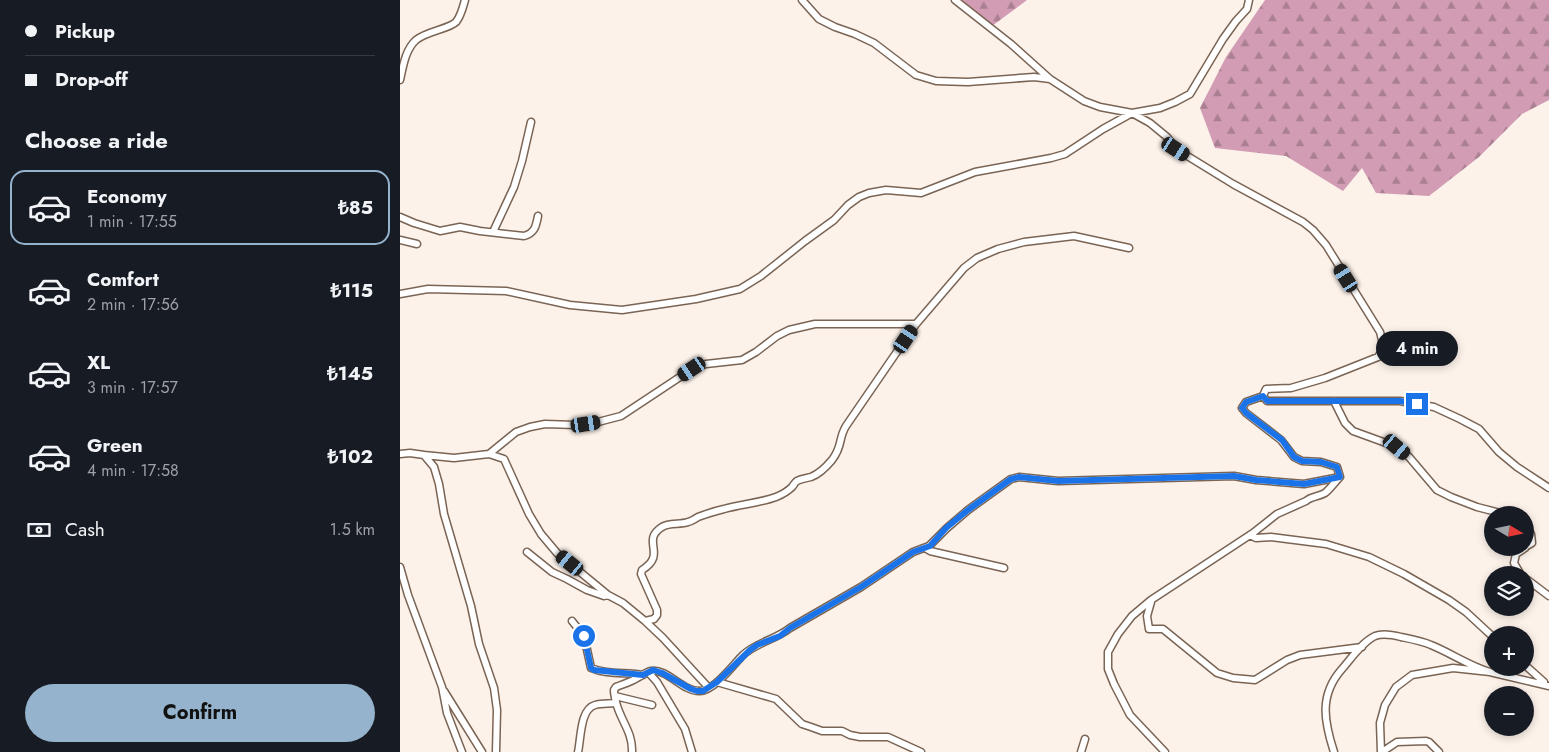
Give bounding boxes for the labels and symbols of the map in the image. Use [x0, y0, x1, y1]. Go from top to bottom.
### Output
car [1159, 135, 1192, 163]
car [1331, 261, 1360, 295]
car [891, 322, 920, 356]
callout: 4 min [1376, 332, 1458, 366]
car [675, 354, 708, 384]
route end [1406, 393, 1428, 415]
car [570, 414, 601, 434]
car [1380, 432, 1413, 462]
north arrow [1484, 506, 1534, 556]
car [553, 548, 586, 578]
route start [573, 625, 595, 647]

